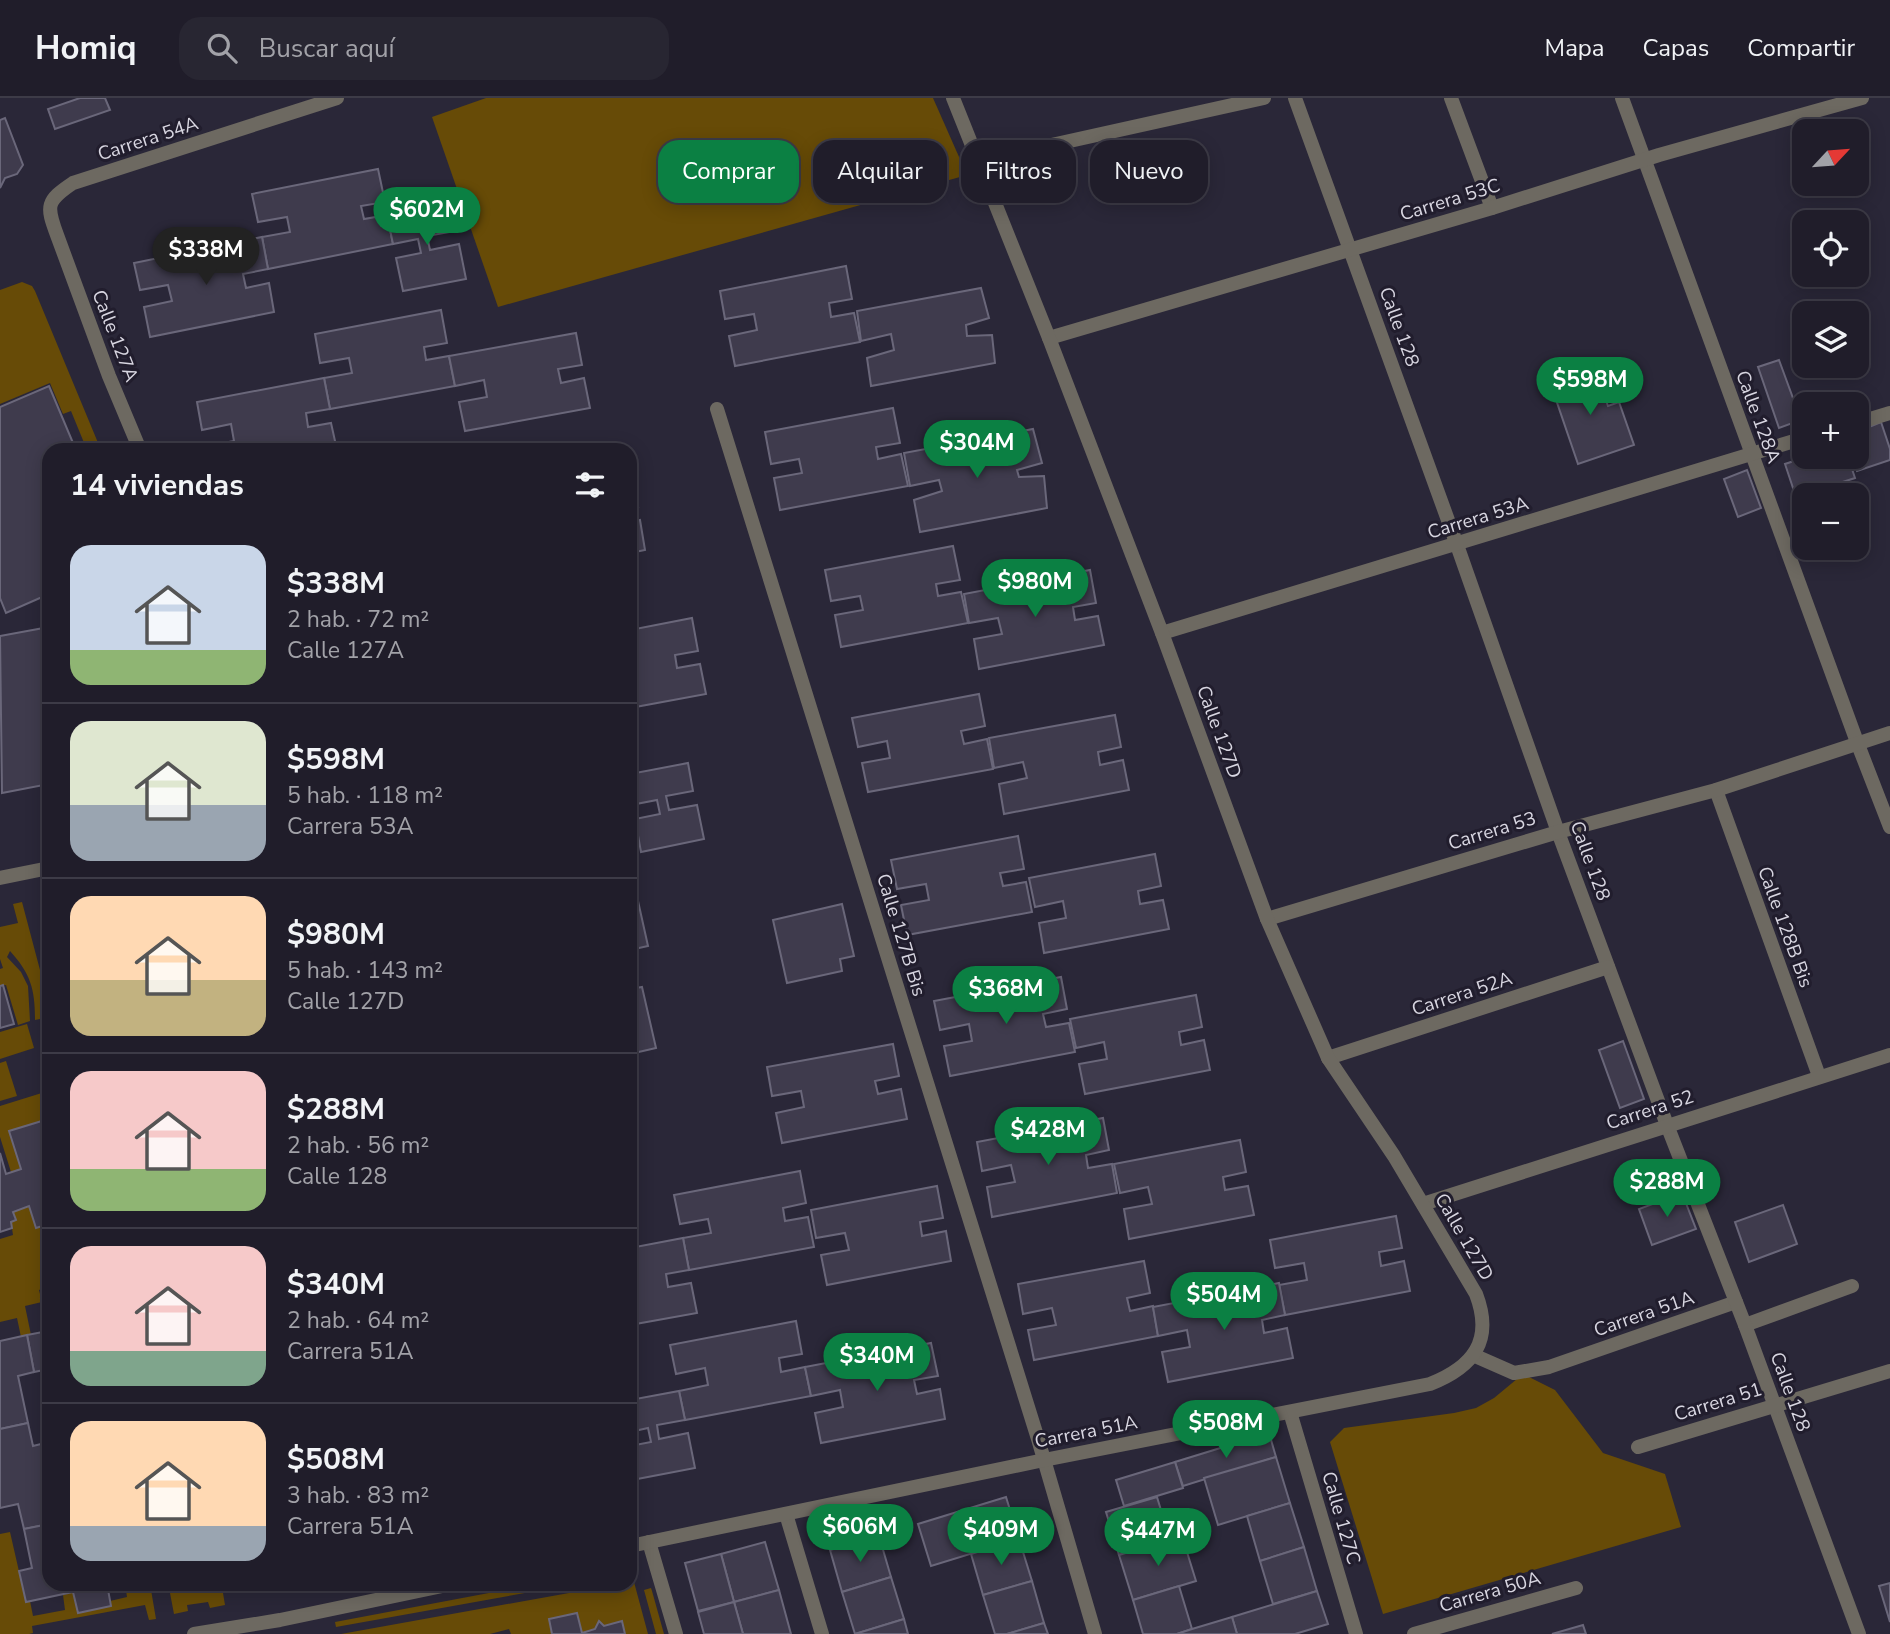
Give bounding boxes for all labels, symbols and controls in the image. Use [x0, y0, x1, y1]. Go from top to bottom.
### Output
search box [179, 17, 669, 80]
text: Homiq [35, 26, 137, 71]
icon: search [203, 29, 241, 67]
text: Buscar aquí [259, 31, 395, 66]
text: Mapa [1545, 32, 1605, 64]
text: Capas [1643, 32, 1709, 64]
text: Compartir [1747, 32, 1855, 64]
street label: Carrera 54A [94, 110, 202, 168]
north arrow [1792, 119, 1869, 196]
map controls [1792, 119, 1869, 560]
chip: Comprar [658, 140, 799, 203]
chip: Alquilar [813, 140, 947, 203]
chip: Filtros [961, 140, 1076, 203]
chip: Nuevo [1090, 140, 1208, 203]
street label: Carrera 53C [1397, 172, 1503, 228]
pin: $602M [378, 188, 476, 247]
text: $602M [389, 194, 465, 225]
button: locate [1792, 210, 1869, 287]
pin: $338M [157, 228, 255, 287]
text: $338M [168, 234, 244, 265]
street label: Calle 128 [1373, 284, 1425, 370]
street label: Calle 127A [86, 286, 145, 386]
button: layers [1792, 301, 1869, 378]
pin: $598M [1541, 358, 1639, 417]
text: $598M [1552, 364, 1628, 395]
street label: Calle 128A [1729, 367, 1787, 467]
button: + [1792, 392, 1869, 469]
pin: $304M [928, 420, 1026, 480]
text: $304M [939, 427, 1015, 458]
text: 14 viviendas [70, 465, 244, 506]
icon: filters [571, 466, 609, 504]
button: − [1792, 483, 1869, 560]
street label: Carrera 53A [1424, 490, 1532, 546]
pin: $980M [986, 560, 1084, 619]
text: $338M [287, 563, 385, 604]
text: $980M [997, 566, 1073, 597]
icon: home [126, 573, 210, 657]
text: 2 hab. · 72 m² [287, 604, 429, 635]
text: Calle 127A [287, 635, 404, 666]
street label: Calle 127D [1190, 682, 1248, 782]
text: $598M [287, 739, 385, 780]
icon: home [126, 749, 210, 833]
text: 5 hab. · 118 m² [287, 780, 443, 811]
street label: Carrera 53 [1445, 805, 1539, 857]
text: Carrera 53A [287, 811, 413, 842]
street label: Calle 128 [1564, 818, 1616, 904]
street label: Calle 128B Bis [1751, 863, 1819, 991]
street label: Calle 127B Bis [870, 870, 932, 1000]
text: $980M [287, 914, 385, 955]
icon: home [126, 924, 210, 1008]
text: 5 hab. · 143 m² [287, 955, 443, 986]
street label: Carrera 52A [1408, 965, 1516, 1023]
pin: $368M [957, 967, 1055, 1026]
text: $368M [968, 973, 1044, 1004]
text: Calle 127D [287, 986, 404, 1017]
street label: Carrera 52 [1603, 1084, 1697, 1136]
text: $288M [287, 1089, 385, 1130]
icon: home [126, 1099, 210, 1183]
pin: $428M [999, 1108, 1097, 1167]
text: $428M [1010, 1114, 1086, 1145]
text: 2 hab. · 56 m² [287, 1130, 429, 1161]
pin: $288M [1618, 1160, 1716, 1219]
text: Calle 128 [287, 1161, 387, 1192]
text: $288M [1629, 1166, 1705, 1197]
street label: Calle 127D [1428, 1188, 1500, 1286]
text: $340M [287, 1264, 385, 1305]
pin: $504M [1175, 1272, 1273, 1332]
icon: home [126, 1274, 210, 1358]
text: $504M [1186, 1279, 1262, 1310]
street label: Carrera 51A [1590, 1285, 1698, 1343]
text: 2 hab. · 64 m² [287, 1305, 429, 1336]
pin: $340M [828, 1334, 926, 1393]
text: Carrera 51A [287, 1336, 413, 1367]
text: $340M [839, 1340, 915, 1371]
street label: Calle 128 [1764, 1349, 1816, 1435]
street label: Carrera 51 [1671, 1376, 1765, 1428]
pin: $508M [1177, 1400, 1275, 1460]
text: $508M [1188, 1407, 1264, 1438]
street label: Carrera 51A [1032, 1409, 1140, 1455]
text: $508M [287, 1439, 385, 1480]
icon: home [126, 1449, 210, 1533]
street label: Calle 127C [1315, 1468, 1367, 1568]
text: 3 hab. · 83 m² [287, 1480, 429, 1511]
pin: $606M [811, 1504, 909, 1564]
pin: $409M [952, 1508, 1050, 1567]
pin: $447M [1109, 1508, 1207, 1568]
text: Carrera 51A [287, 1511, 413, 1542]
text: $606M [822, 1511, 898, 1542]
text: $409M [963, 1514, 1039, 1545]
text: $447M [1120, 1515, 1196, 1546]
street label: Carrera 50A [1436, 1565, 1544, 1619]

